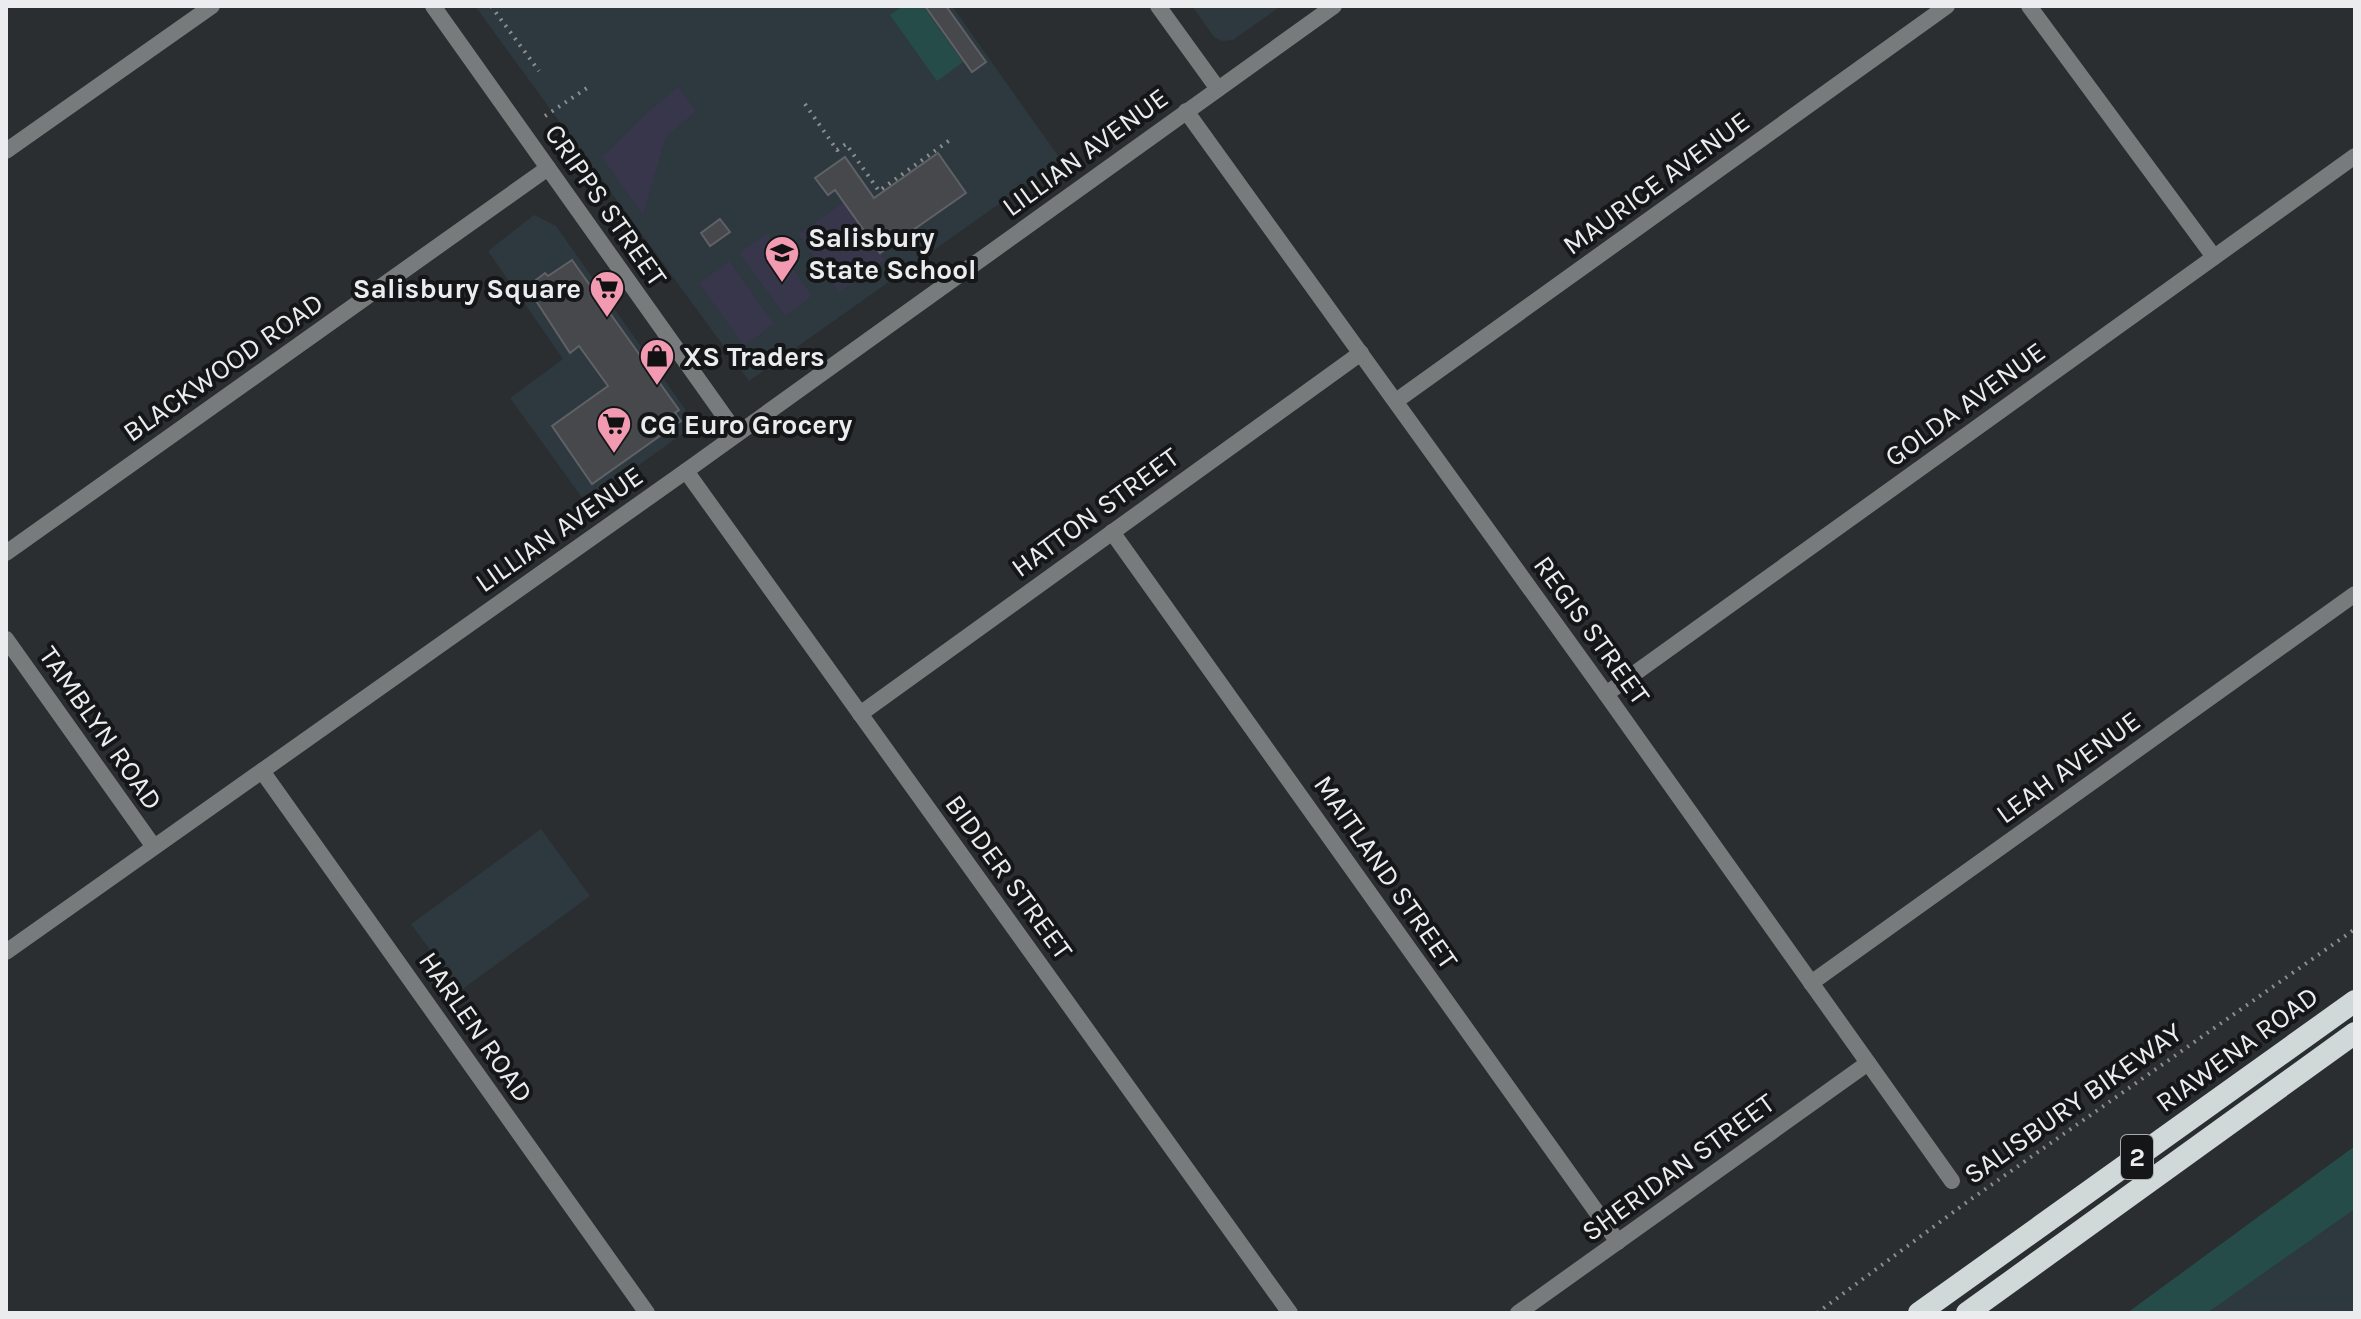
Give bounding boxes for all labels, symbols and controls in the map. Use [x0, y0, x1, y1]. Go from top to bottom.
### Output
street label: LILLIAN AVENUE [996, 81, 1174, 223]
street label: MAURICE AVENUE [1556, 104, 1756, 262]
street label: CRIPPS STREET [538, 118, 674, 292]
place label: Salisbury State School [808, 221, 977, 286]
school or university icon: Salisbury State School [763, 234, 801, 284]
supermarket icon: Salisbury Square [588, 269, 626, 319]
place label: Salisbury Square [353, 272, 581, 305]
street label: BLACKWOOD ROAD [117, 286, 329, 448]
street label: GOLDA AVENUE [1878, 335, 2052, 473]
shop icon: XS Traders [638, 337, 676, 387]
place label: XS Traders [683, 340, 825, 373]
supermarket icon: CG Euro Grocery [595, 405, 633, 455]
place label: CG Euro Grocery [640, 408, 852, 441]
street label: HATTON STREET [1005, 440, 1185, 584]
street label: LILLIAN AVENUE [469, 459, 649, 599]
street label: REGIS STREET [1527, 549, 1657, 711]
street label: TAMBLYN ROAD [32, 640, 170, 816]
street label: LEAH AVENUE [1989, 704, 2147, 830]
street label: MAITLAND STREET [1307, 769, 1465, 975]
street label: BIDDER STREET [938, 788, 1080, 966]
street label: HARLEN ROAD [412, 945, 540, 1109]
street label: RIAWENA ROAD [2149, 979, 2325, 1119]
street label: SALISBURY BIKEWAY [1958, 1015, 2189, 1191]
street label: SHERIDAN STREET [1575, 1086, 1781, 1248]
road number: 2 [2121, 1135, 2153, 1179]

